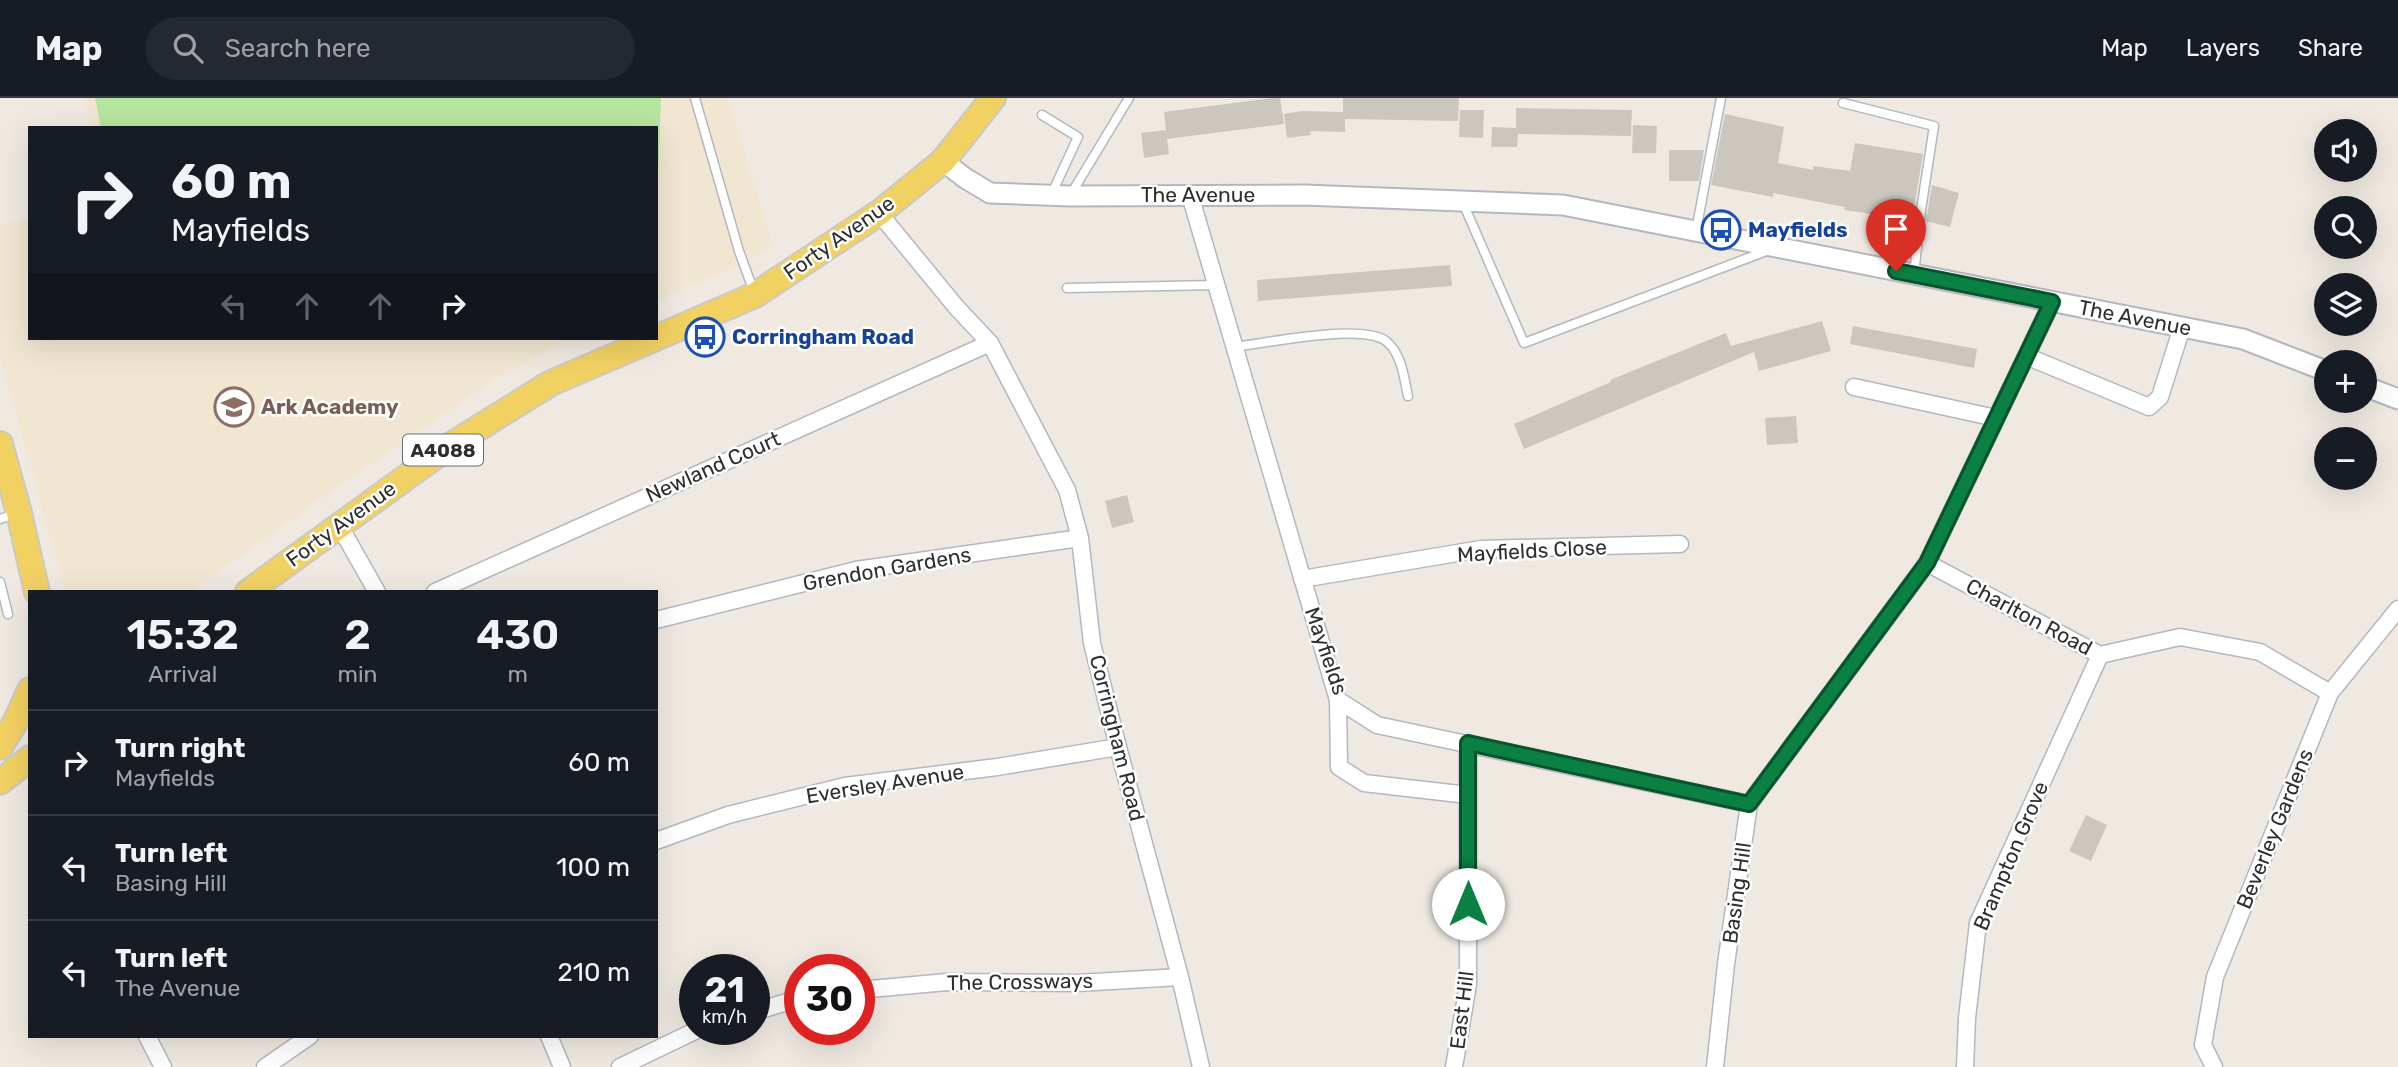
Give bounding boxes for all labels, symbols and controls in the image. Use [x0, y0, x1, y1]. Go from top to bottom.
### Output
search box [145, 17, 635, 80]
text: Map [35, 29, 103, 68]
icon: search [169, 29, 207, 67]
text: Search here [225, 33, 370, 64]
text: Map [2101, 34, 2148, 62]
text: Layers [2186, 34, 2260, 62]
text: Share [2298, 34, 2363, 62]
map controls [2314, 119, 2377, 490]
button: sound [2314, 119, 2377, 182]
text: 60 m [171, 152, 292, 210]
icon: right [56, 154, 147, 245]
street label: The Avenue [1141, 182, 1255, 207]
street label: Forty Avenue [779, 190, 899, 285]
button: search [2314, 196, 2377, 259]
pin [1866, 199, 1926, 271]
bus stop icon: Mayfields [1700, 209, 1742, 251]
icon: arrive [1877, 210, 1915, 248]
text: Mayfields [171, 211, 310, 249]
place label: Mayfields [1748, 217, 1848, 242]
button: layers [2314, 273, 2377, 336]
icon: left [215, 287, 253, 325]
icon: ahead [288, 287, 326, 325]
icon: ahead [361, 287, 399, 325]
icon: right [434, 287, 472, 325]
street label: The Avenue [2077, 294, 2194, 341]
bus stop icon: Corringham Road [684, 316, 726, 358]
place label: Corringham Road [732, 324, 914, 349]
button: + [2314, 350, 2377, 413]
school or university icon: Ark Academy [213, 386, 255, 428]
place label: Ark Academy [261, 394, 399, 419]
street label: Newland Court [642, 426, 784, 507]
button: − [2314, 427, 2377, 490]
road number: A4088 [403, 434, 483, 466]
street label: Forty Avenue [281, 475, 400, 572]
street label: Mayfields Close [1456, 534, 1608, 567]
street label: Grendon Gardens [801, 541, 973, 596]
street label: Charlton Road [1962, 573, 2097, 660]
street label: Mayfields [1300, 604, 1353, 698]
text: 15:32 [127, 610, 239, 660]
text: 2 [344, 610, 371, 660]
text: 430 [476, 610, 559, 660]
street label: Corringham Road [1085, 652, 1150, 824]
text: Arrival [148, 660, 217, 688]
text: min [338, 660, 378, 688]
text: m [508, 660, 528, 688]
text: Turn right [115, 733, 245, 764]
icon: right [56, 744, 94, 782]
street label: Beverley Gardens [2231, 745, 2318, 912]
text: 60 m [568, 747, 630, 778]
street label: Eversley Avenue [804, 759, 966, 808]
text: Mayfields [115, 764, 215, 792]
street label: Brampton Grove [1968, 778, 2053, 934]
text: Turn left [115, 838, 227, 869]
street label: Basing Hill [1717, 841, 1756, 945]
icon: left [56, 849, 94, 887]
text: 100 m [556, 852, 630, 883]
position arrow [1431, 867, 1505, 941]
text: Basing Hill [115, 869, 227, 897]
text: Turn left [115, 943, 227, 974]
icon: left [56, 954, 94, 992]
speed limit sign: 30 [784, 954, 875, 1045]
text: 210 m [558, 957, 630, 988]
street label: The Crossways [947, 968, 1093, 995]
text: 21 [704, 969, 745, 1011]
street label: East Hill [1444, 969, 1479, 1050]
text: The Avenue [115, 974, 240, 1002]
text: km/h [702, 1006, 747, 1028]

